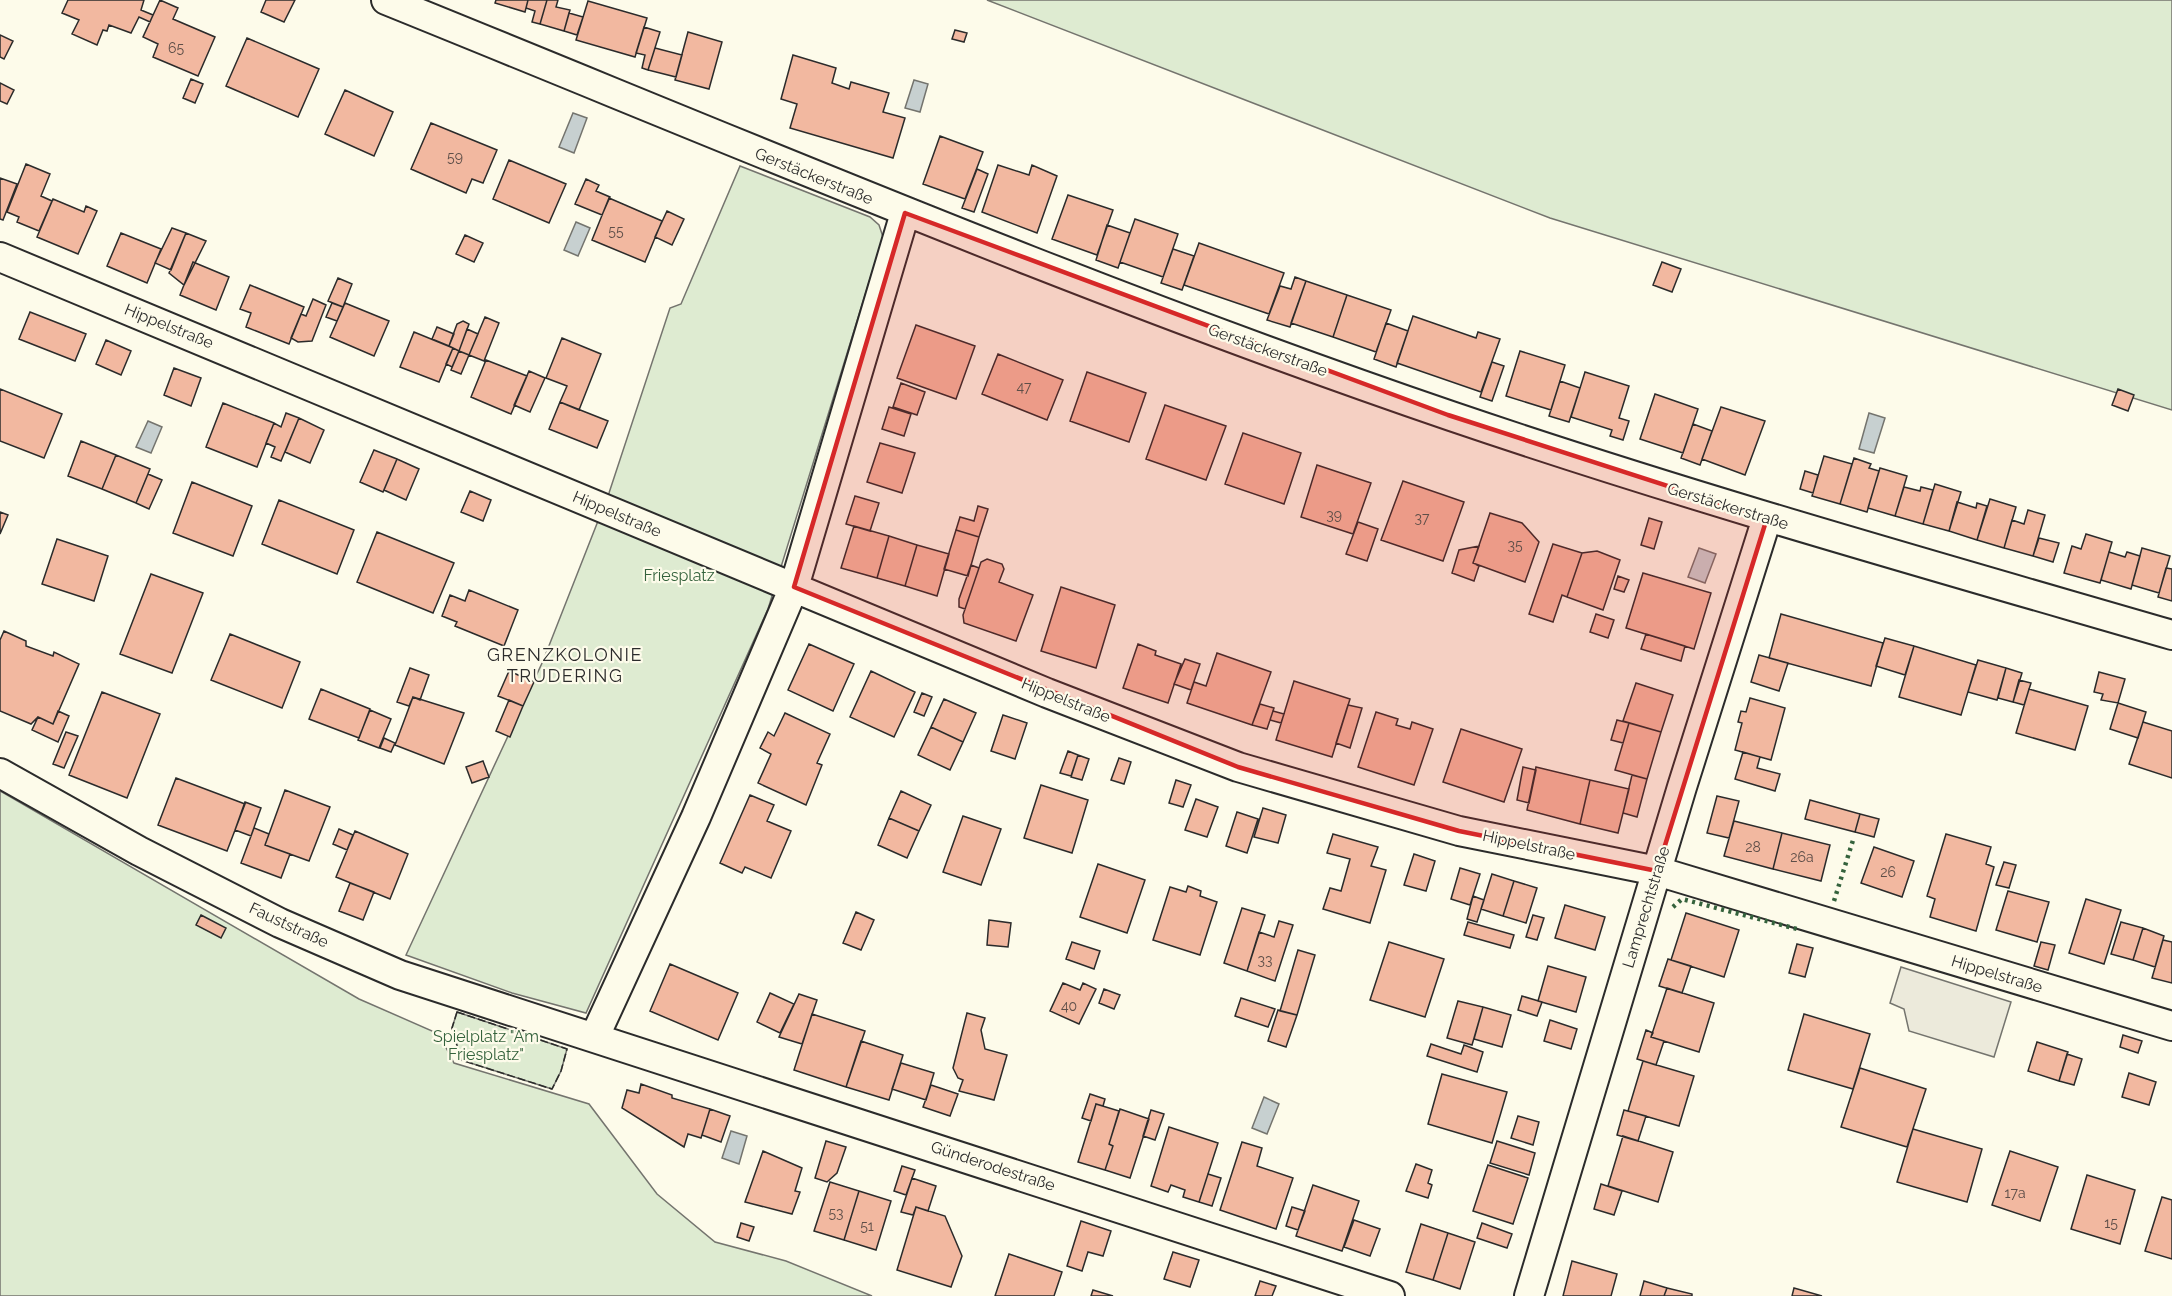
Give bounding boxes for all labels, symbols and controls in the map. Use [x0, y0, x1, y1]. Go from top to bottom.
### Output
house number: 65 [168, 40, 184, 56]
street label: Gerstäckerstraße [752, 144, 876, 208]
house number: 59 [447, 149, 463, 165]
house number: 55 [608, 223, 624, 239]
street label: Hippelstraße [122, 300, 216, 352]
street label: Gerstäckerstraße [1206, 320, 1330, 380]
house number: 47 [1016, 379, 1032, 395]
street label: Gerstäckerstraße [1665, 479, 1791, 533]
street label: Hippelstraße [570, 487, 664, 541]
house number: 39 [1326, 507, 1342, 523]
house number: 37 [1415, 510, 1430, 526]
house number: 35 [1507, 537, 1523, 553]
park label: Friesplatz [643, 566, 715, 585]
district label: GRENZKOLONIE TRUDERING [487, 644, 643, 686]
street label: Hippelstraße [1019, 674, 1113, 726]
street label: Hippelstraße [1481, 826, 1577, 864]
house number: 28 [1745, 839, 1761, 855]
street label: Lamprechtstraße [1618, 844, 1674, 970]
house number: 26a [1790, 849, 1814, 865]
house number: 26 [1880, 864, 1896, 880]
street label: Fauststraße [246, 898, 332, 952]
street label: Hippelstraße [1949, 951, 2045, 997]
house number: 33 [1258, 952, 1272, 968]
house number: 40 [1061, 998, 1077, 1014]
park label: Spielplatz "Am Friesplatz" [433, 1027, 539, 1064]
street label: Günderodestraße [928, 1137, 1058, 1195]
house number: 17a [2004, 1185, 2026, 1201]
house number: 53 [828, 1205, 844, 1221]
house number: 15 [2104, 1215, 2118, 1231]
house number: 51 [860, 1218, 874, 1234]

